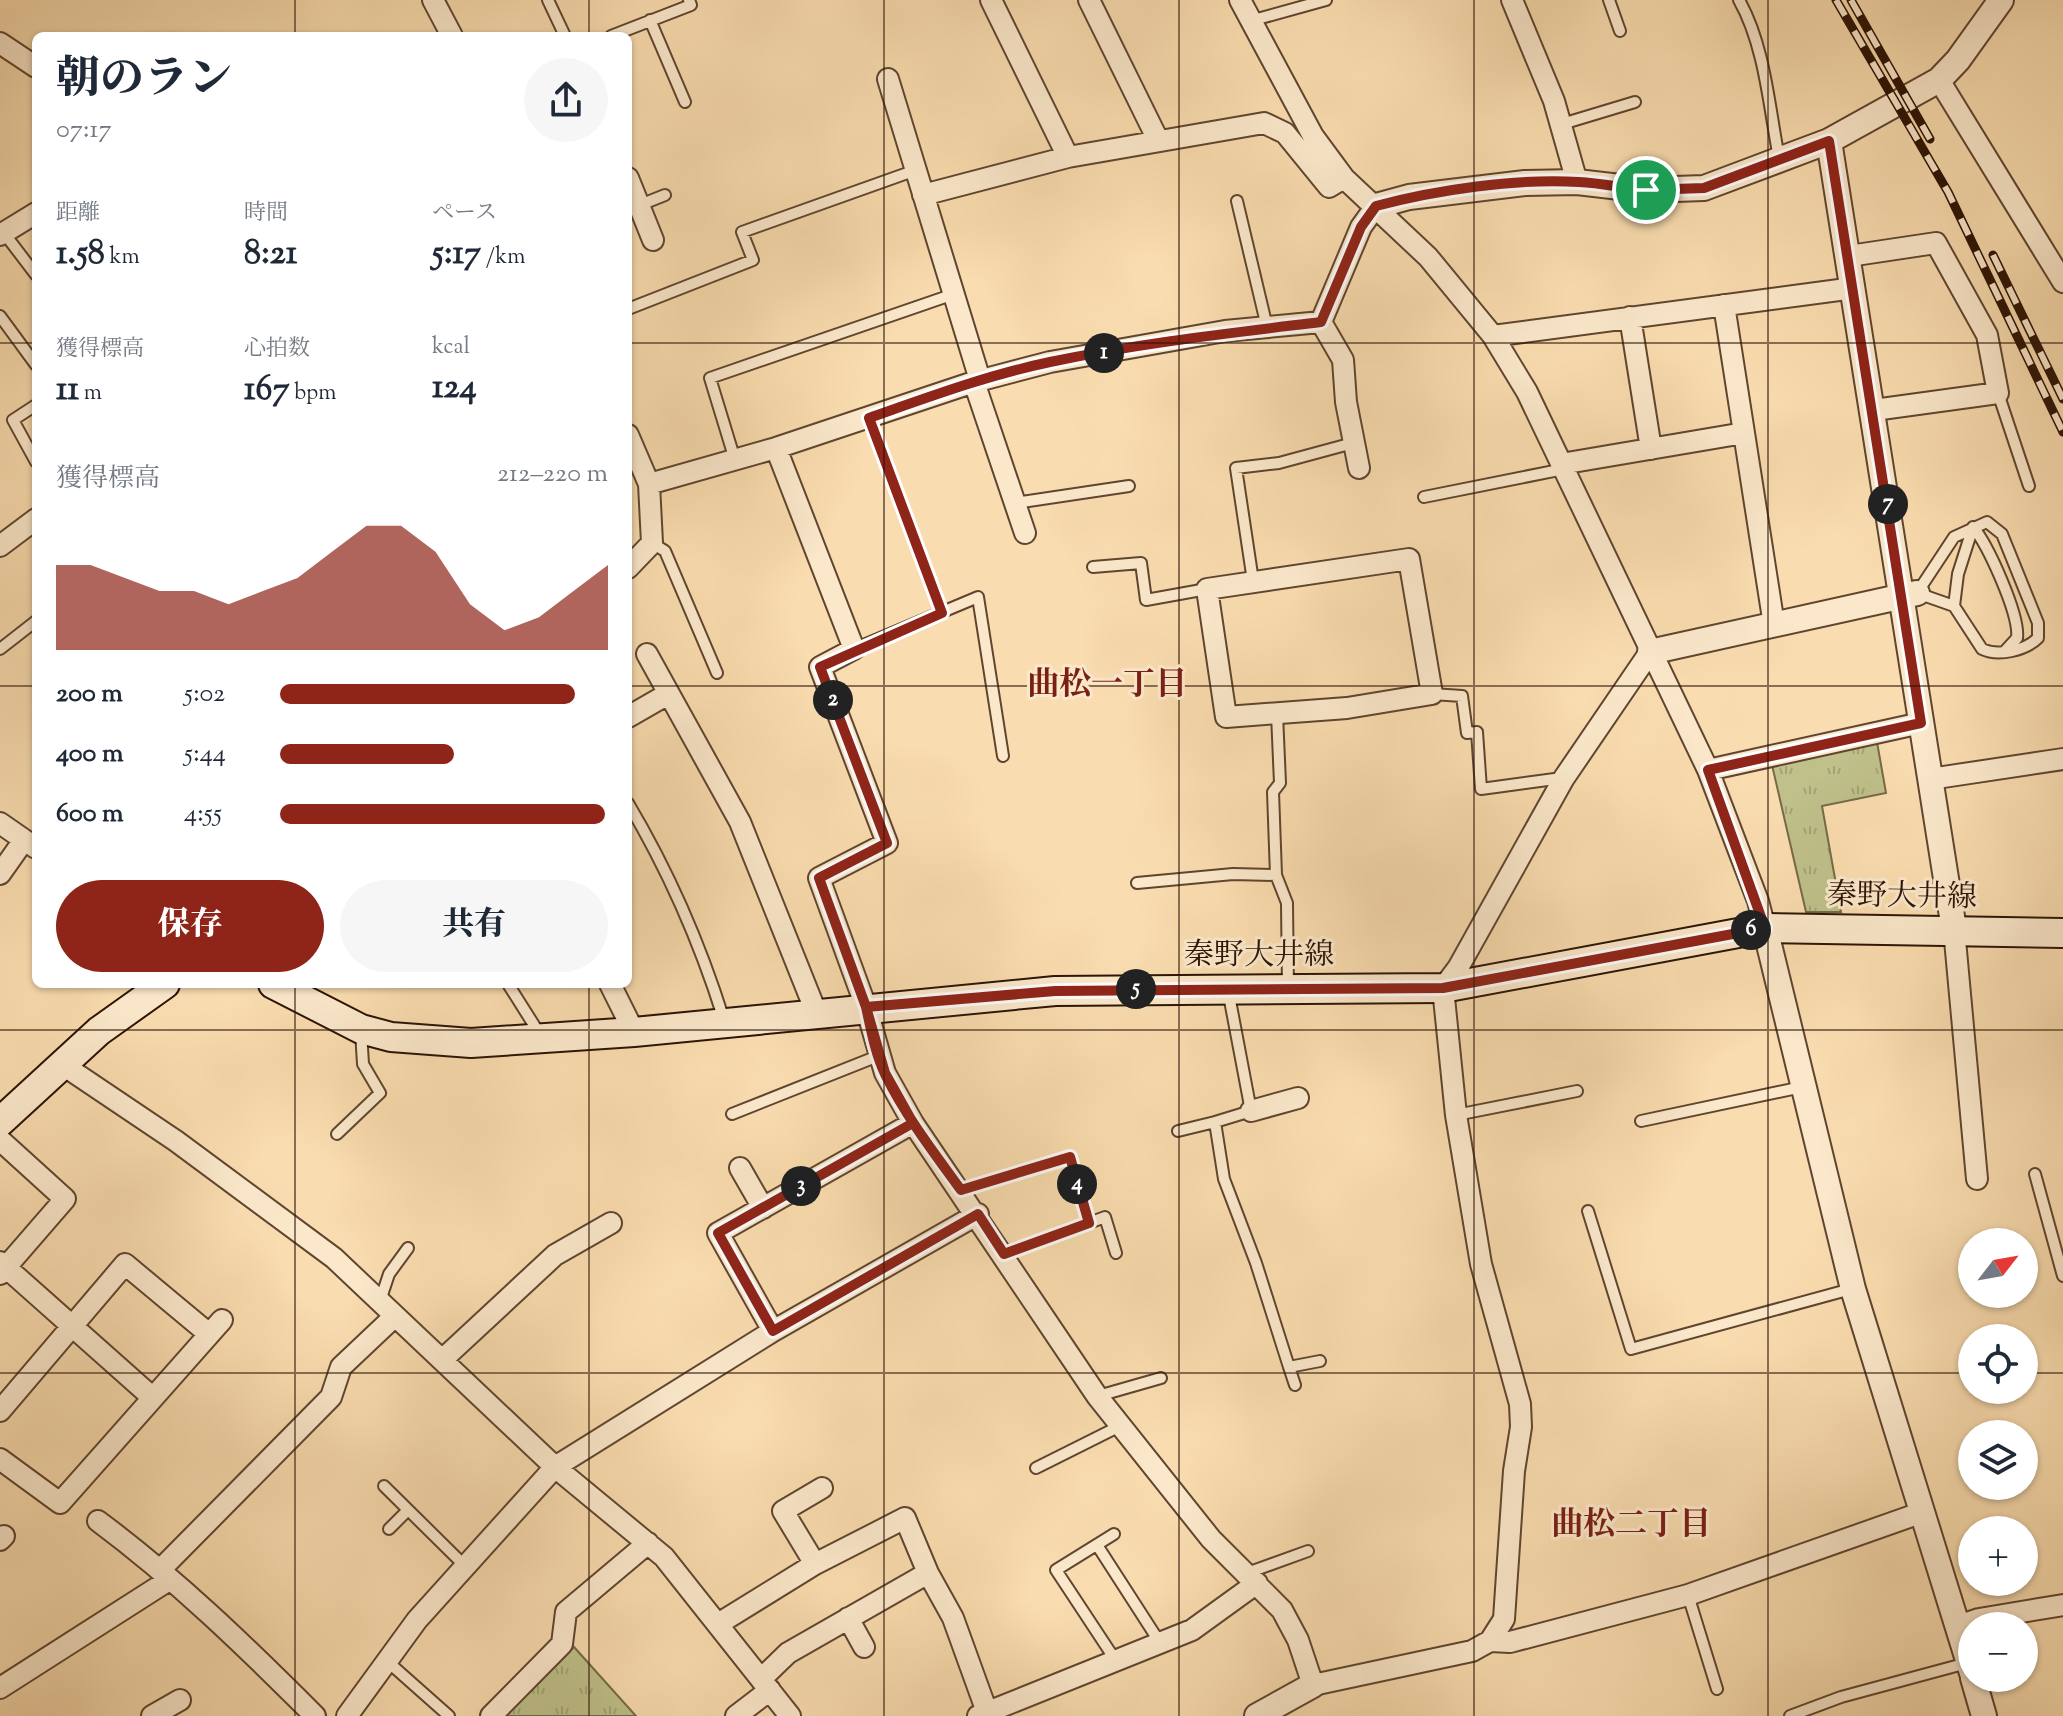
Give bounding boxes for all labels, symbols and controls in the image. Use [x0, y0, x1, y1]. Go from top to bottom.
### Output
text: 朝のラン [56, 50, 232, 113]
button: share [524, 58, 608, 142]
text: 07:17 [56, 112, 111, 149]
pin [1612, 156, 1680, 224]
icon: arrive [1624, 168, 1668, 212]
text: 距離 [56, 198, 100, 230]
text: 時間 [244, 198, 288, 230]
text: ペース [432, 198, 497, 230]
text: 1.58 [56, 230, 105, 279]
text: 8:21 [244, 230, 297, 279]
text: 5:17 [432, 230, 481, 279]
text: km [105, 242, 140, 274]
text: /km [481, 242, 526, 274]
text: kcal [432, 332, 470, 364]
pin: 1 [1084, 333, 1124, 373]
text: 獲得標高 [56, 334, 144, 366]
text: 心拍数 [244, 334, 310, 366]
text: 1 [1100, 337, 1108, 369]
text: 124 [432, 364, 477, 413]
text: 11 [56, 366, 79, 415]
text: 167 [244, 366, 290, 415]
text: m [79, 378, 102, 410]
text: bpm [290, 378, 336, 410]
text: 212–220 m [497, 456, 608, 493]
text: 獲得標高 [56, 461, 160, 498]
pin: 7 [1868, 484, 1908, 524]
text: 7 [1882, 488, 1894, 520]
district label: 曲松一丁目 [1027, 663, 1187, 709]
text: 200 m [56, 676, 123, 713]
text: 5:02 [184, 676, 225, 713]
pin: 2 [813, 680, 853, 720]
text: 2 [828, 684, 838, 716]
text: 400 m [56, 736, 123, 773]
text: 5:44 [184, 736, 226, 773]
text: 600 m [56, 796, 123, 833]
text: 4:55 [184, 796, 222, 833]
street label: 秦野大井線 [1827, 875, 1977, 920]
button: 保存 [56, 880, 324, 972]
button: 共有 [340, 880, 608, 972]
pin: 6 [1731, 910, 1771, 950]
text: 6 [1746, 914, 1756, 946]
street label: 秦野大井線 [1184, 935, 1334, 978]
pin: 5 [1116, 969, 1156, 1009]
text: 5 [1132, 973, 1140, 1005]
pin: 4 [1057, 1164, 1097, 1204]
pin: 3 [781, 1166, 821, 1206]
text: 4 [1071, 1168, 1083, 1200]
text: 3 [797, 1170, 805, 1202]
north arrow [1958, 1228, 2038, 1308]
map controls [1958, 1228, 2038, 1692]
button: locate [1958, 1324, 2038, 1404]
button: layers [1958, 1420, 2038, 1500]
district label: 曲松二丁目 [1551, 1503, 1711, 1549]
button: + [1958, 1516, 2038, 1596]
button: − [1958, 1612, 2038, 1692]

